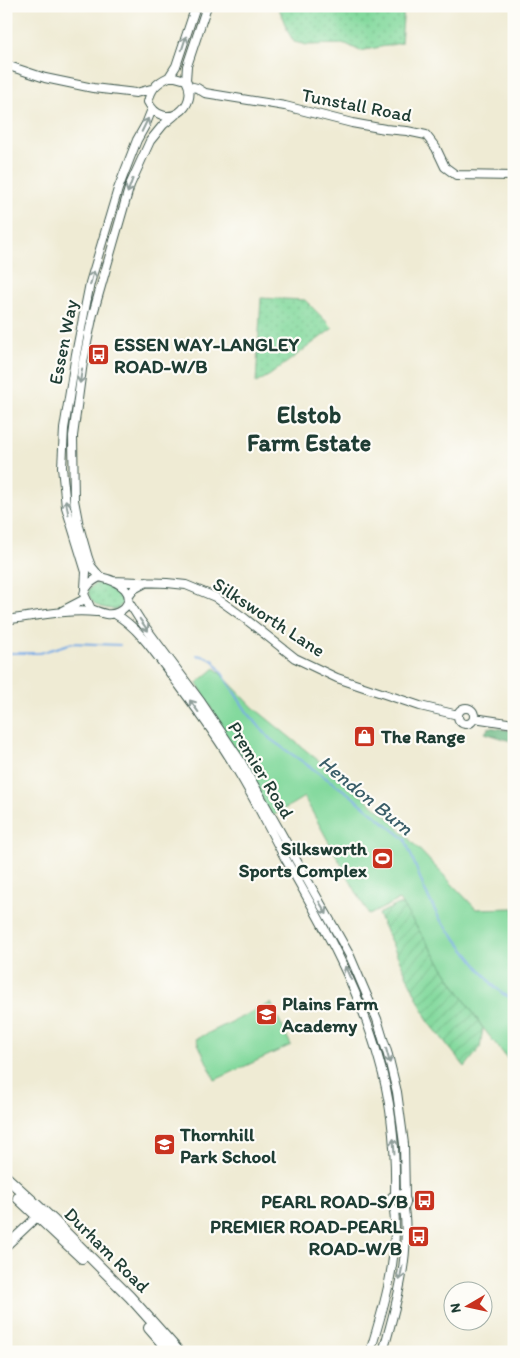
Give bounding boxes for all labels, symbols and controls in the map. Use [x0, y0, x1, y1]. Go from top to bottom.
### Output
one-way arrow [179, 35, 189, 51]
street label: Tunstall Road [300, 83, 415, 127]
one-way arrow [140, 117, 150, 132]
one-way arrow [125, 178, 134, 193]
one-way arrow [88, 270, 97, 286]
street label: Essen Way [44, 298, 83, 386]
place label: ESSEN WAY-LANGLEY ROAD-W/B [114, 333, 299, 378]
bus stop icon: ESSEN WAY-LANGLEY ROAD-W/B [86, 343, 110, 367]
one-way arrow [75, 368, 85, 384]
district label: Elstob Farm Estate [247, 400, 371, 457]
one-way arrow [62, 500, 72, 516]
street label: Silksworth Lane [209, 572, 329, 662]
one-way arrow [139, 618, 149, 632]
one-way arrow [189, 699, 199, 713]
street label: Premier Road [223, 717, 299, 823]
shop icon: The Range [353, 724, 377, 748]
place label: The Range [380, 725, 465, 748]
water label: Hendon Burn [314, 750, 418, 840]
place label: Silksworth Sports Complex [239, 837, 368, 882]
sports icon: Silksworth Sports Complex [371, 847, 395, 871]
one-way arrow [319, 900, 329, 914]
one-way arrow [342, 966, 352, 981]
place label: Plains Farm Academy [281, 992, 379, 1037]
school or university icon: Plains Farm Academy [254, 1002, 278, 1026]
one-way arrow [383, 1048, 393, 1064]
place label: Thornhill Park School [179, 1123, 277, 1168]
school or university icon: Thornhill Park School [152, 1133, 176, 1157]
one-way arrow [390, 1138, 399, 1154]
bus stop icon: PEARL ROAD-S/B [412, 1189, 436, 1213]
place label: PEARL ROAD-S/B [261, 1190, 408, 1213]
street label: Durham Road [59, 1202, 155, 1298]
place label: PREMIER ROAD-PEARL ROAD-W/B [210, 1215, 402, 1260]
bus stop icon: PREMIER ROAD-PEARL ROAD-W/B [406, 1225, 430, 1249]
one-way arrow [396, 1265, 406, 1281]
north arrow [442, 1280, 492, 1330]
text: N [447, 1302, 465, 1314]

